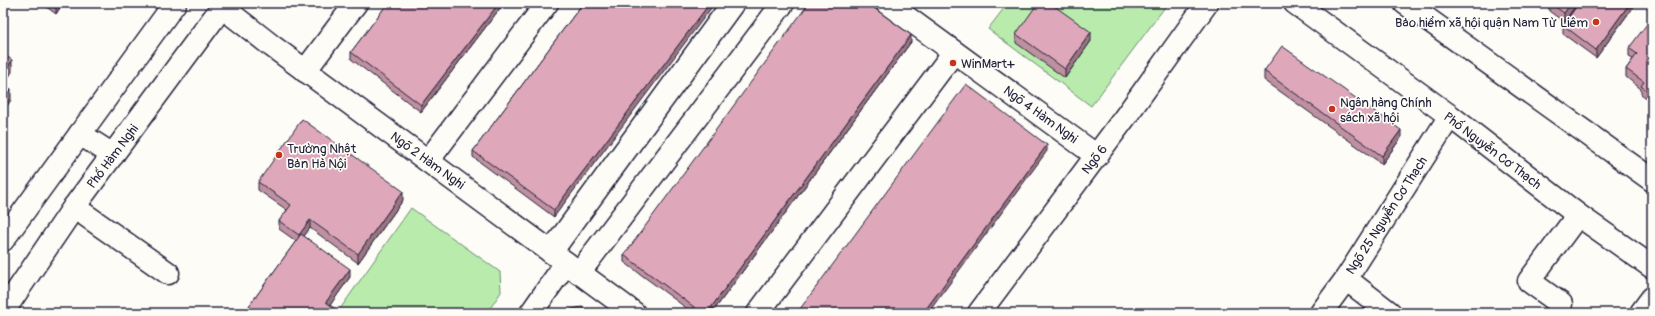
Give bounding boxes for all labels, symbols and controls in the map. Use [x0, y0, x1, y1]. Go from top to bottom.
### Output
place label: Bảo hiểm xã hội quận Nam Từ Liêm [1395, 15, 1588, 31]
marker: Bảo hiểm xã hội quận Nam Từ Liêm [1591, 17, 1601, 27]
place label: WinMart+ [961, 56, 1015, 72]
marker: WinMart+ [948, 58, 958, 68]
street label: Ngõ 4 Hàm Nghi [1000, 82, 1081, 147]
place label: Ngân hàng Chính sách xã hội [1340, 95, 1432, 126]
marker: Ngân hàng Chính sách xã hội [1327, 104, 1337, 114]
street label: Phố Nguyễn Cơ Thạch [1440, 109, 1544, 193]
street label: Phố Hàm Nghi [84, 122, 142, 192]
street label: Ngõ 2 Hàm Nghi [387, 129, 468, 193]
place label: Trường Nhật Bản Hà Nội [287, 141, 357, 172]
street label: Ngõ 6 [1079, 142, 1111, 178]
marker: Trường Nhật Bản Hà Nội [274, 150, 284, 160]
street label: Ngõ 25 Nguyễn Cơ Thạch [1343, 154, 1431, 278]

